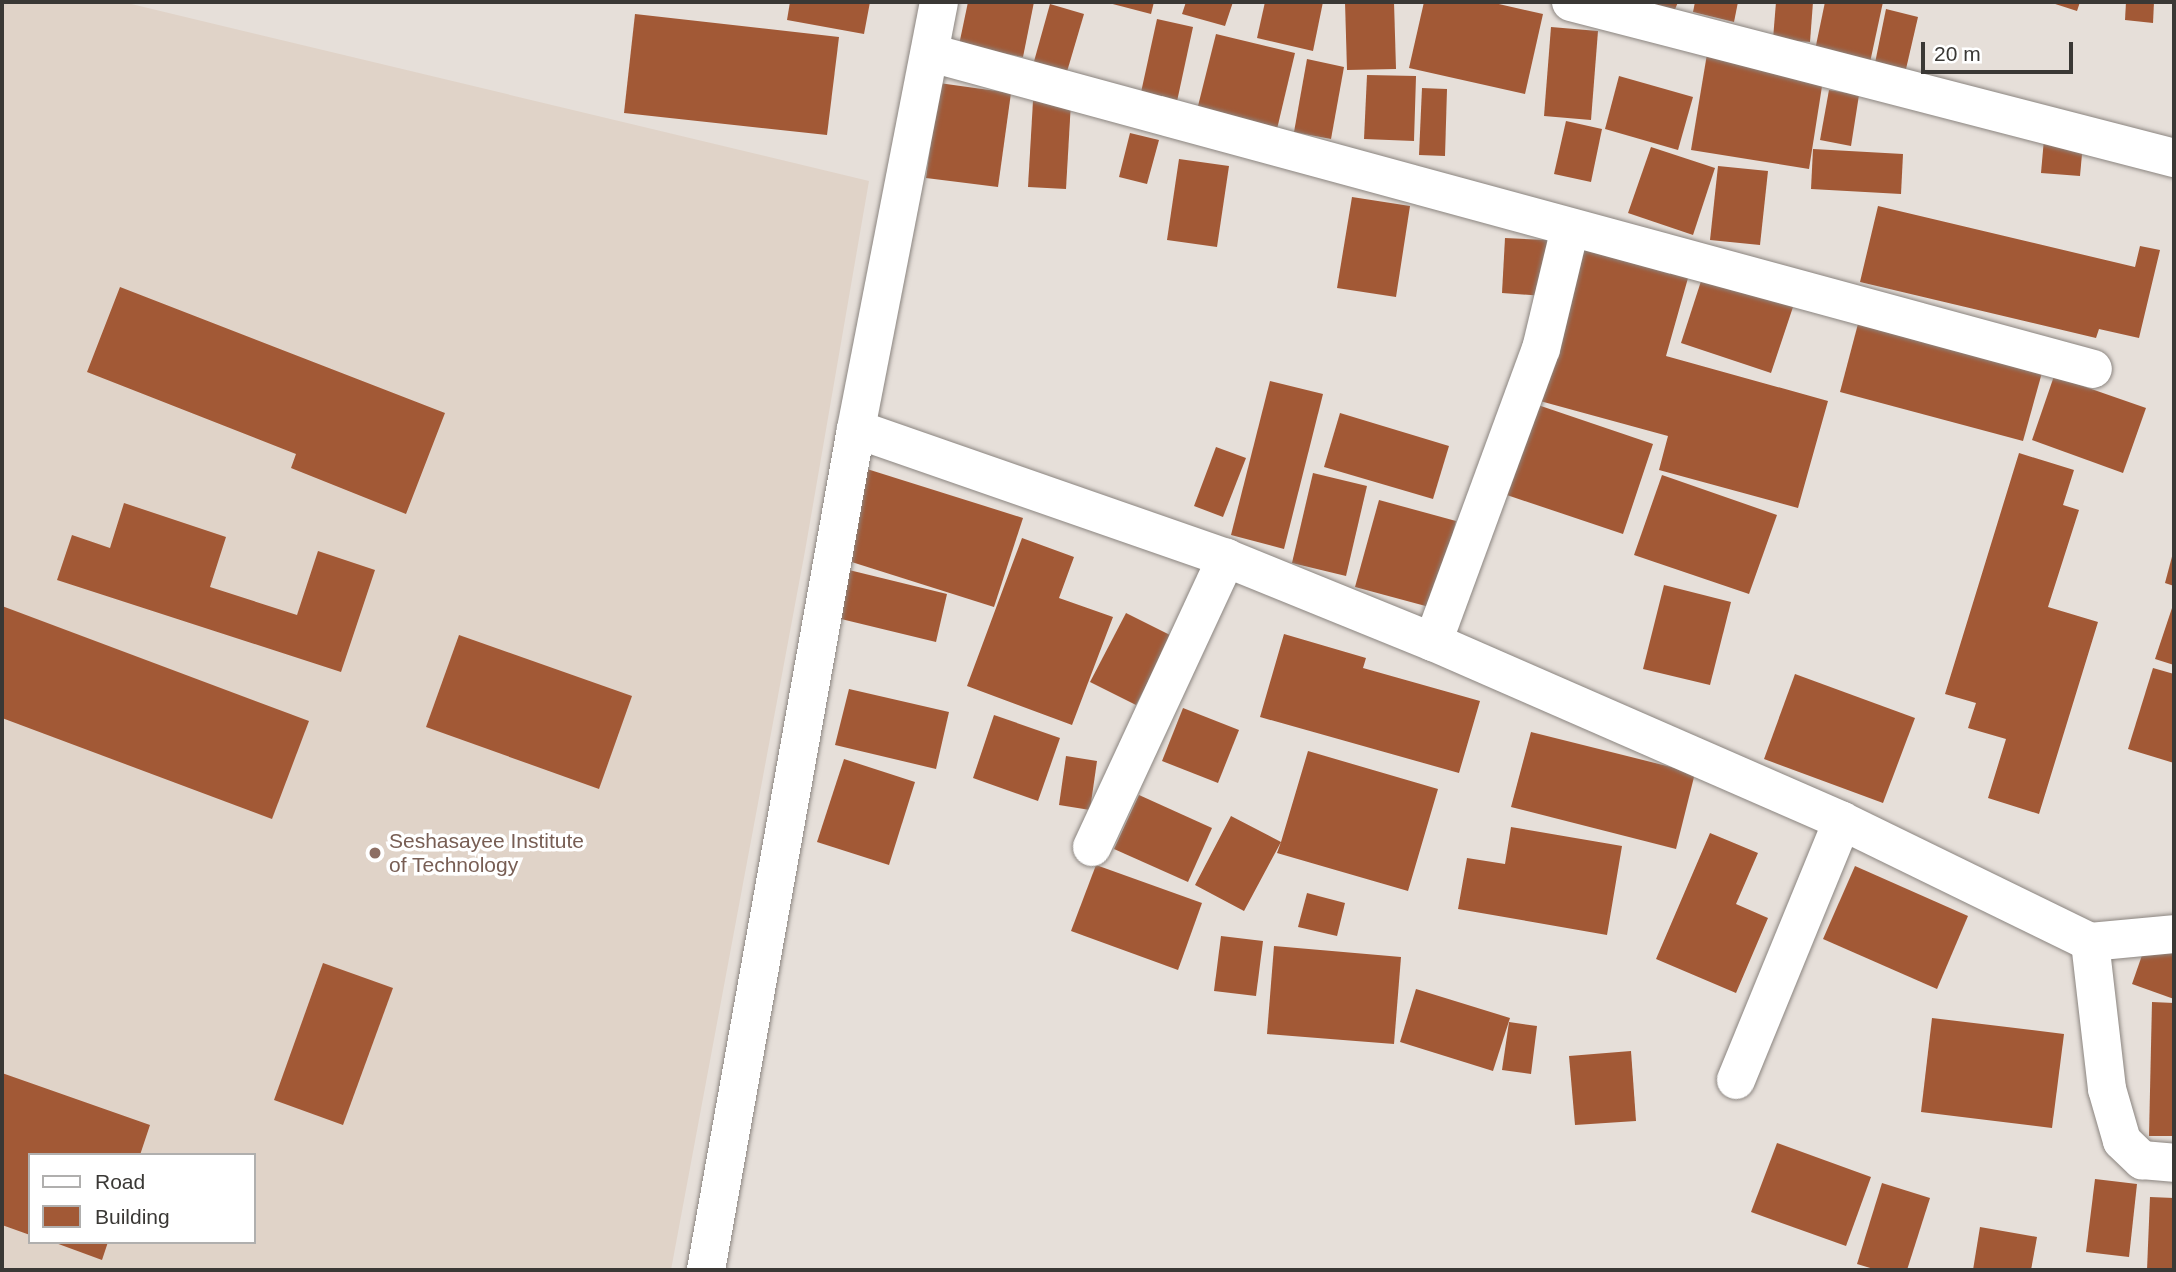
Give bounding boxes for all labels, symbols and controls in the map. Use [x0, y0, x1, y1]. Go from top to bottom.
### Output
scale bar [1924, 28, 2076, 72]
text: 20 m [1934, 42, 1981, 65]
place label: Seshasayee Institute of Technology [389, 828, 584, 878]
marker: Seshasayee Institute of Technology [367, 845, 383, 861]
legend [28, 1153, 256, 1244]
text: Road [95, 1170, 145, 1193]
text: Building [95, 1205, 170, 1228]

